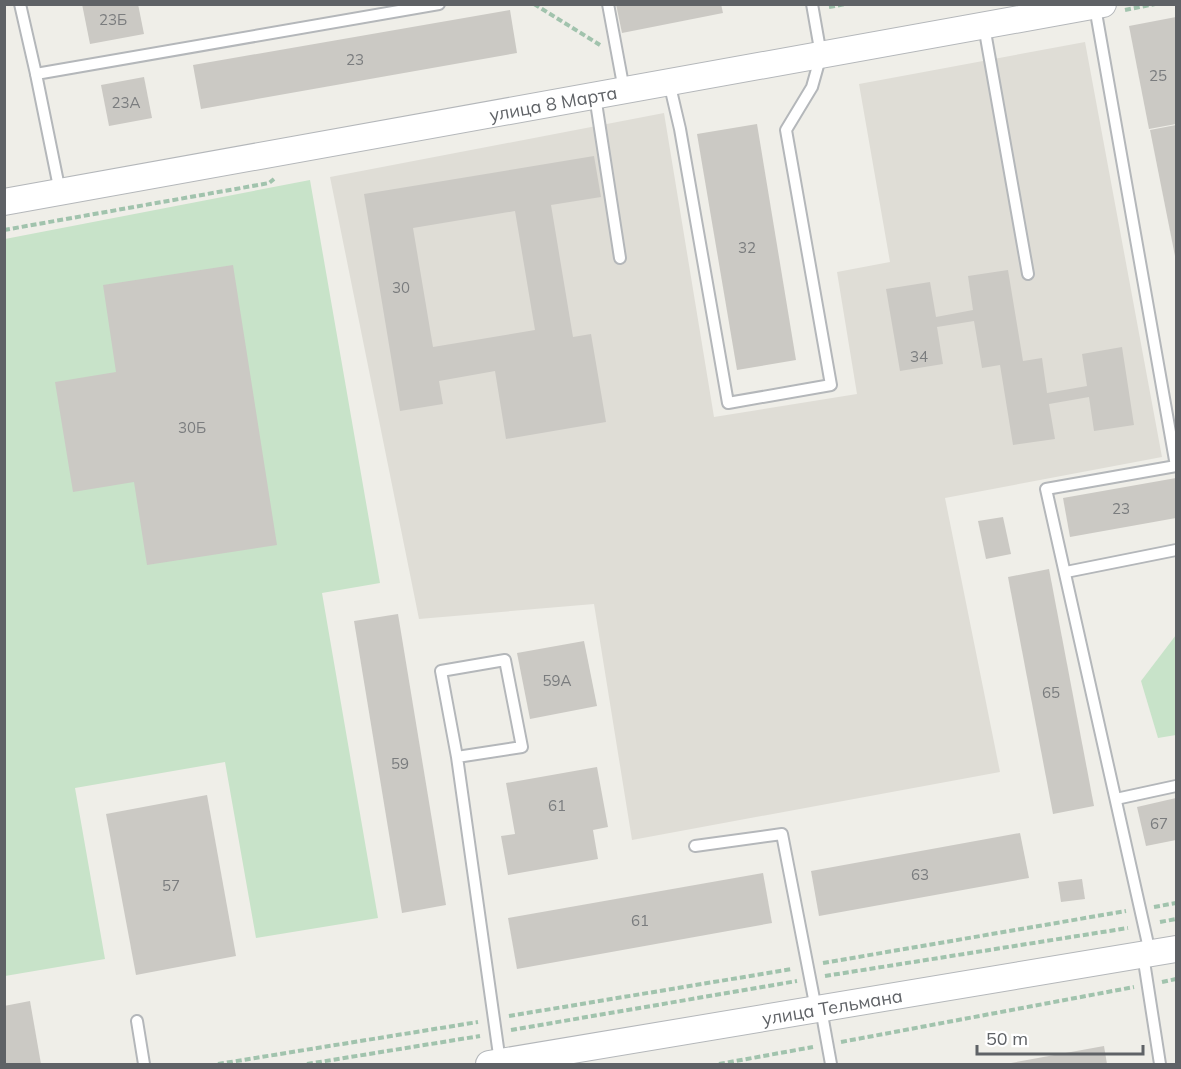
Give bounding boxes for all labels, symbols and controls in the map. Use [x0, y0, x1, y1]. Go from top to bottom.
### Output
house number: 23Б [99, 10, 127, 29]
house number: 23 [346, 50, 364, 69]
house number: 25 [1149, 66, 1167, 85]
street label: улица 8 Марта [487, 80, 619, 126]
house number: 23А [111, 93, 141, 112]
house number: 32 [738, 238, 756, 257]
house number: 30 [392, 278, 410, 297]
house number: 34 [910, 347, 928, 366]
house number: 30Б [178, 418, 206, 437]
house number: 23 [1112, 499, 1130, 518]
house number: 59А [542, 671, 572, 690]
house number: 65 [1042, 683, 1060, 702]
house number: 59 [391, 754, 409, 773]
house number: 61 [548, 796, 566, 815]
house number: 67 [1150, 814, 1168, 833]
house number: 63 [911, 865, 929, 884]
house number: 57 [162, 876, 180, 895]
house number: 61 [631, 911, 649, 930]
street label: улица Тельмана [760, 983, 904, 1030]
scale bar [977, 1018, 1144, 1056]
text: 50 m [986, 1027, 1028, 1050]

